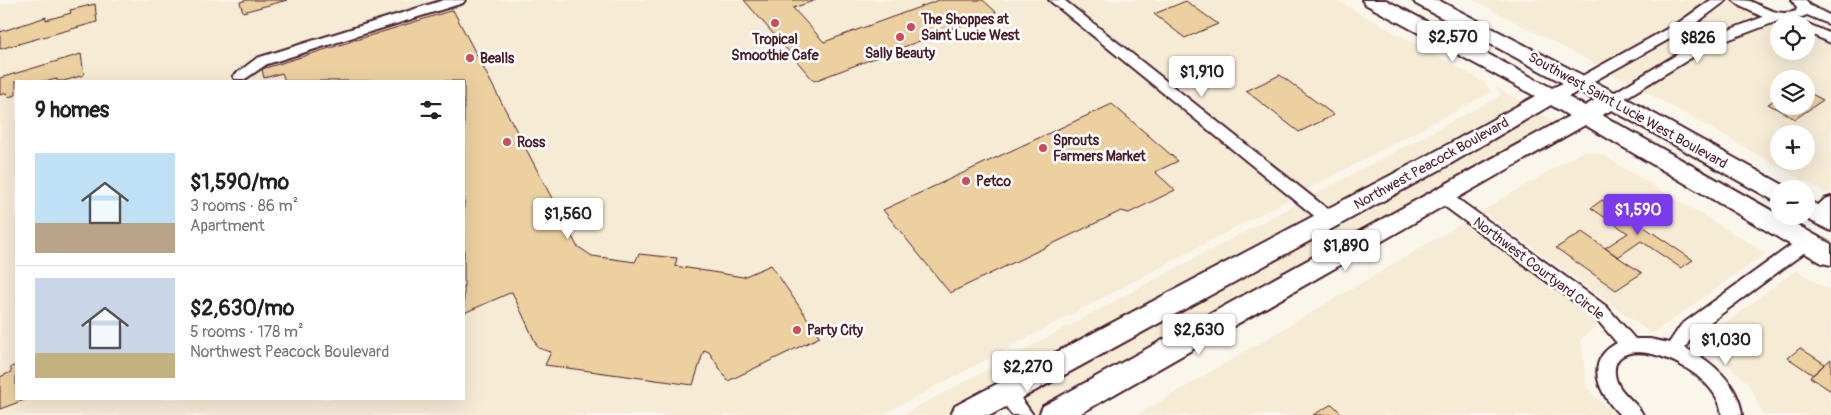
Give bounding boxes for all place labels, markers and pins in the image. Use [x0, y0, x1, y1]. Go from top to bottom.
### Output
place label: The Shoppes at Saint Lucie West [920, 11, 1020, 44]
marker: Tropical Smoothie Cafe [769, 17, 781, 29]
pin: $2,570 [1412, 20, 1494, 63]
marker: The Shoppes at Saint Lucie West [905, 21, 917, 33]
pin: $826 [1668, 22, 1728, 64]
place label: Tropical Smoothie Cafe [731, 31, 820, 64]
marker: Sally Beauty [894, 31, 906, 43]
place label: Sally Beauty [865, 45, 935, 62]
place label: Bealls [480, 50, 515, 67]
marker: Bealls [464, 52, 476, 64]
pin: $1,910 [1161, 56, 1243, 98]
place label: Sprouts Farmers Market [1053, 132, 1146, 165]
place label: Ross [517, 134, 546, 151]
marker: Ross [501, 136, 513, 148]
marker: Sprouts Farmers Market [1037, 142, 1049, 154]
place label: Petco [976, 173, 1011, 190]
marker: Petco [960, 175, 972, 187]
pin: $1,590 [1597, 194, 1679, 236]
pin: $1,560 [527, 198, 609, 240]
pin: $1,890 [1305, 230, 1387, 272]
pin: $2,630 [1158, 314, 1240, 356]
place label: Party City [807, 322, 863, 339]
marker: Party City [791, 324, 803, 336]
pin: $1,030 [1685, 324, 1767, 366]
pin: $2,270 [987, 350, 1069, 393]

